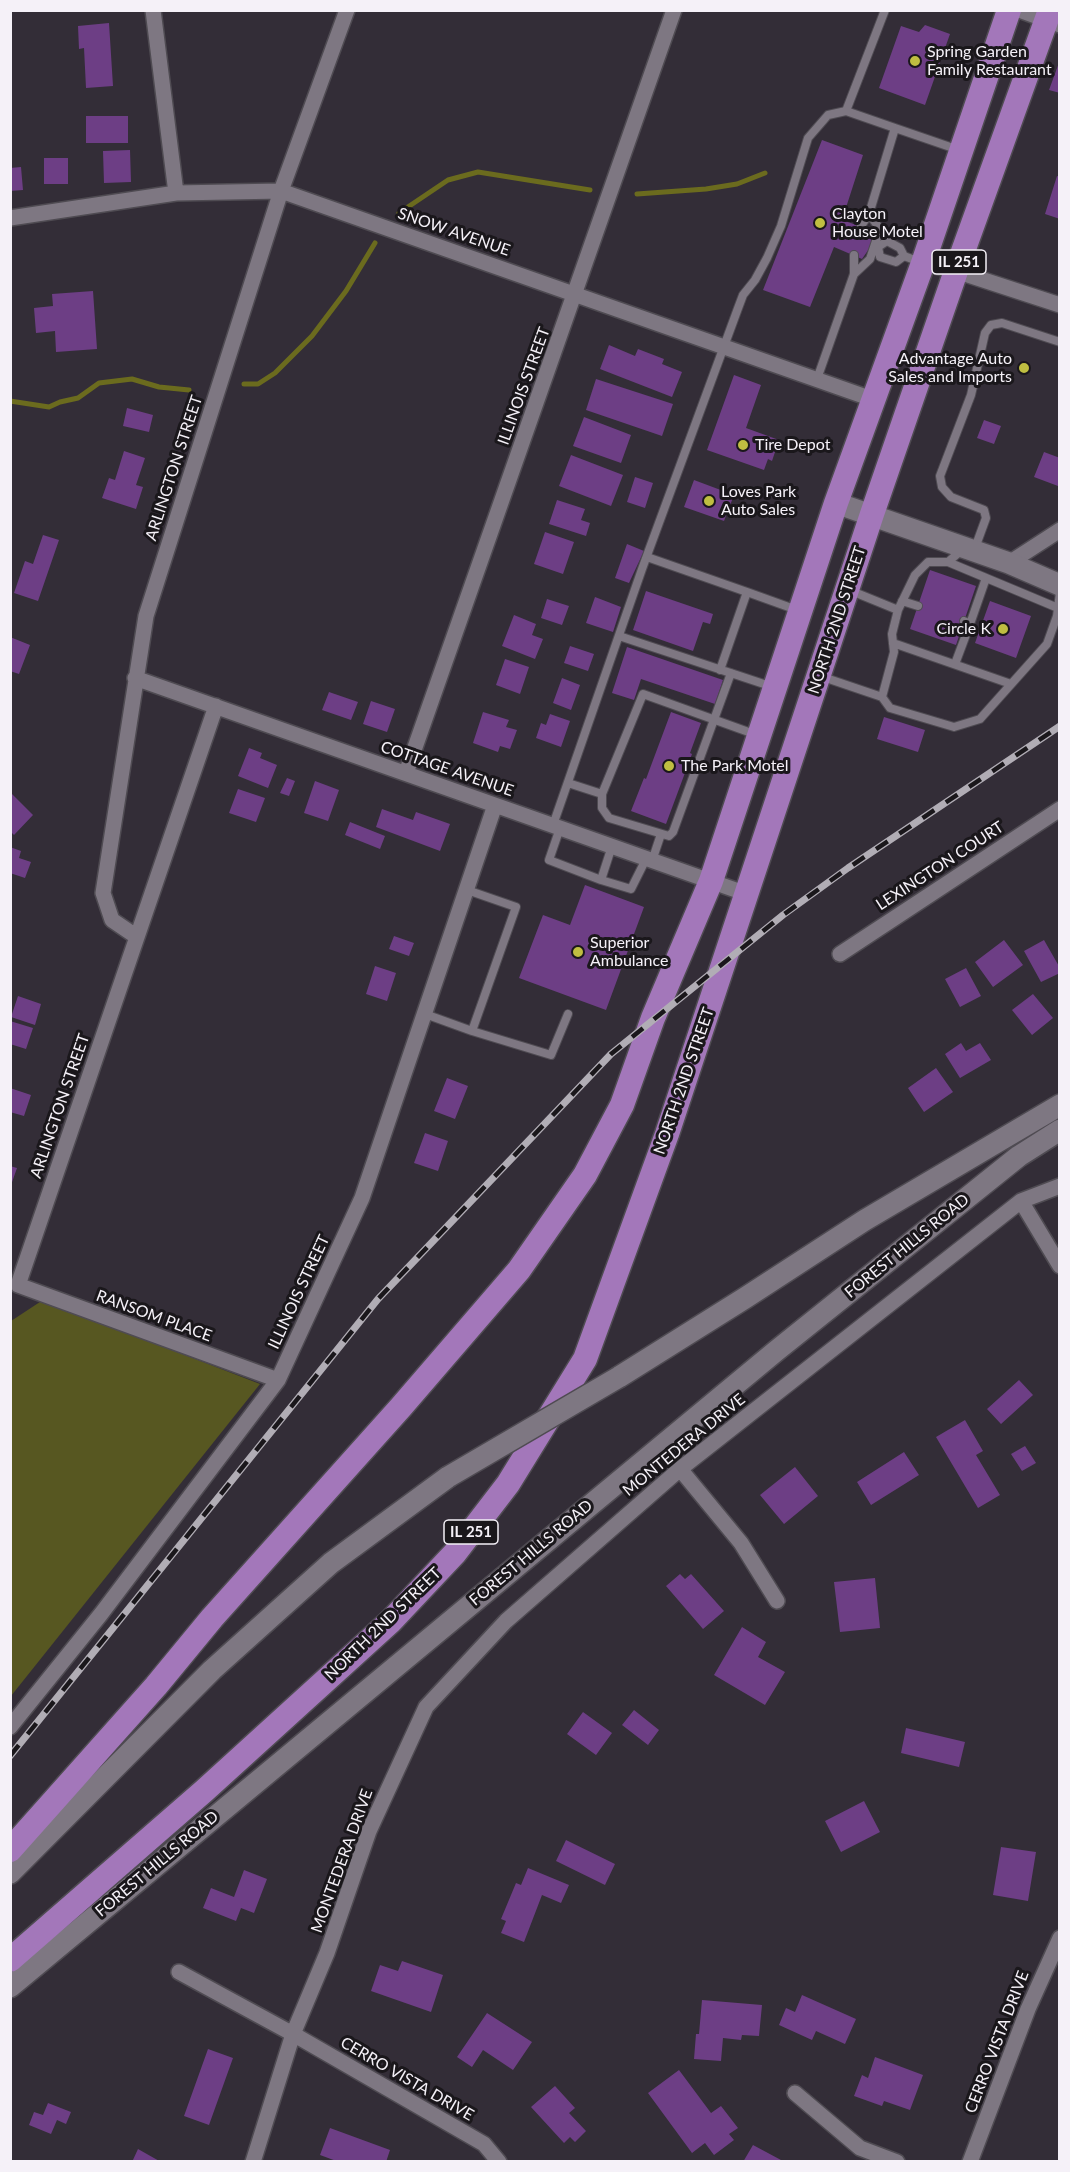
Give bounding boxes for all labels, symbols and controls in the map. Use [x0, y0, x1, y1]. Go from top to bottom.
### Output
place label: Spring Garden Family Restaurant [927, 42, 1052, 80]
marker: Spring Garden Family Restaurant [908, 54, 922, 68]
street label: SNOW AVENUE [395, 204, 513, 260]
place label: Clayton House Motel [832, 204, 923, 242]
marker: Clayton House Motel [813, 216, 827, 230]
road number: IL 251 [932, 250, 986, 274]
street label: ILLINOIS STREET [494, 325, 554, 447]
place label: Advantage Auto Sales and Imports [888, 349, 1012, 387]
marker: Advantage Auto Sales and Imports [1017, 361, 1031, 375]
street label: ARLINGTON STREET [141, 393, 207, 543]
place label: Tire Depot [755, 435, 830, 455]
marker: Tire Depot [736, 438, 750, 452]
place label: Loves Park Auto Sales [721, 482, 796, 520]
marker: Loves Park Auto Sales [702, 494, 716, 508]
street label: NORTH 2ND STREET [804, 544, 870, 696]
place label: Circle K [936, 619, 991, 639]
marker: Circle K [996, 622, 1010, 636]
street label: COTTAGE AVENUE [378, 737, 516, 801]
place label: The Park Motel [681, 756, 789, 776]
marker: The Park Motel [662, 759, 676, 773]
street label: LEXINGTON COURT [873, 818, 1007, 914]
place label: Superior Ambulance [590, 933, 668, 971]
marker: Superior Ambulance [571, 945, 585, 959]
street label: NORTH 2ND STREET [650, 1005, 718, 1157]
street label: ARLINGTON STREET [26, 1031, 94, 1181]
street label: FOREST HILLS ROAD [841, 1190, 973, 1302]
street label: ILLINOIS STREET [264, 1232, 334, 1352]
street label: RANSOM PLACE [93, 1286, 215, 1346]
street label: MONTEDERA DRIVE [619, 1390, 749, 1500]
street label: FOREST HILLS ROAD [466, 1496, 596, 1610]
road number: IL 251 [444, 1520, 498, 1544]
street label: NORTH 2ND STREET [321, 1564, 445, 1684]
street label: MONTEDERA DRIVE [307, 1786, 377, 1936]
street label: FOREST HILLS ROAD [92, 1807, 222, 1921]
street label: CERRO VISTA DRIVE [961, 1968, 1033, 2116]
street label: CERRO VISTA DRIVE [337, 2033, 477, 2125]

